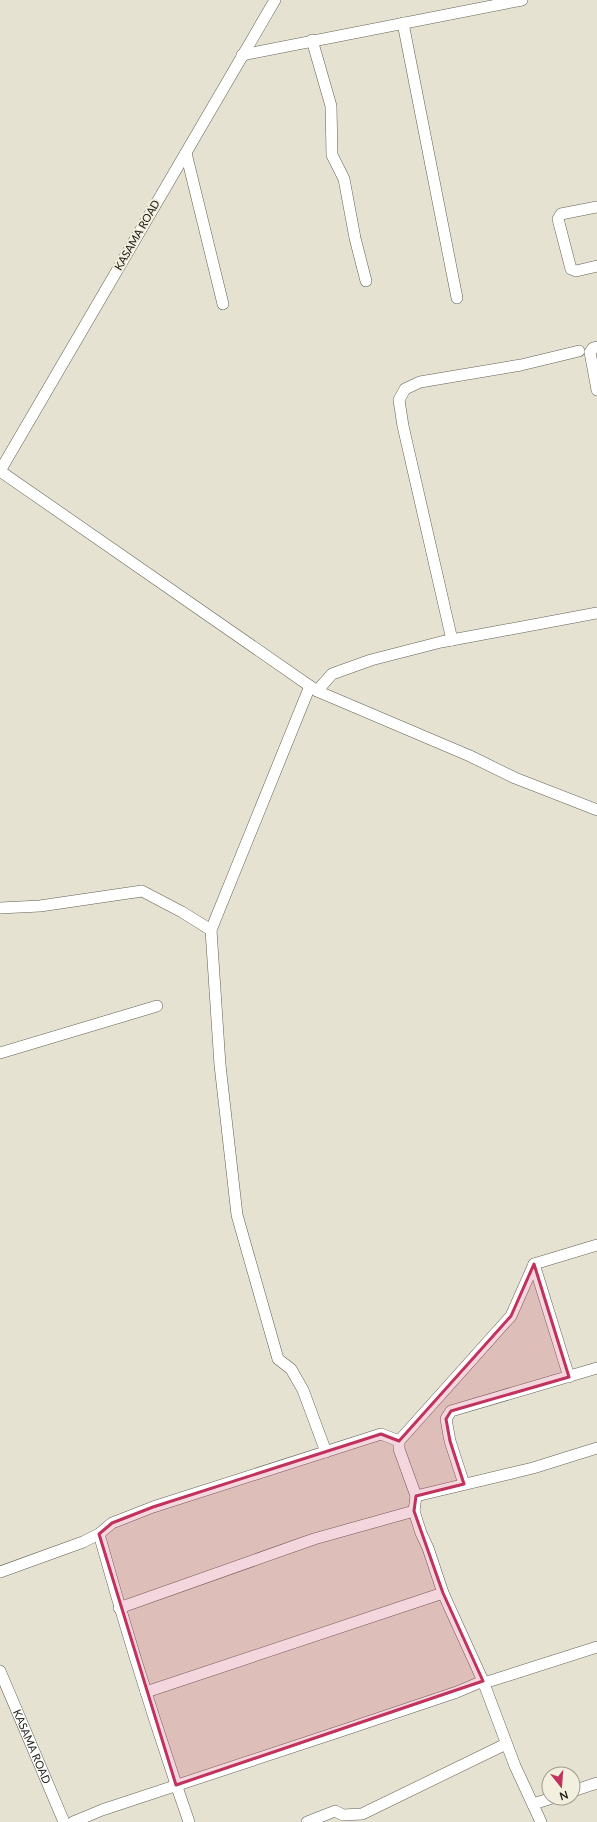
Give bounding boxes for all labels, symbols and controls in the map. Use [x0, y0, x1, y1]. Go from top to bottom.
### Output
street label: KASAMA ROAD [111, 197, 162, 272]
street label: KASAMA ROAD [11, 1707, 54, 1785]
north arrow [541, 1766, 581, 1806]
text: N [558, 1789, 570, 1803]

